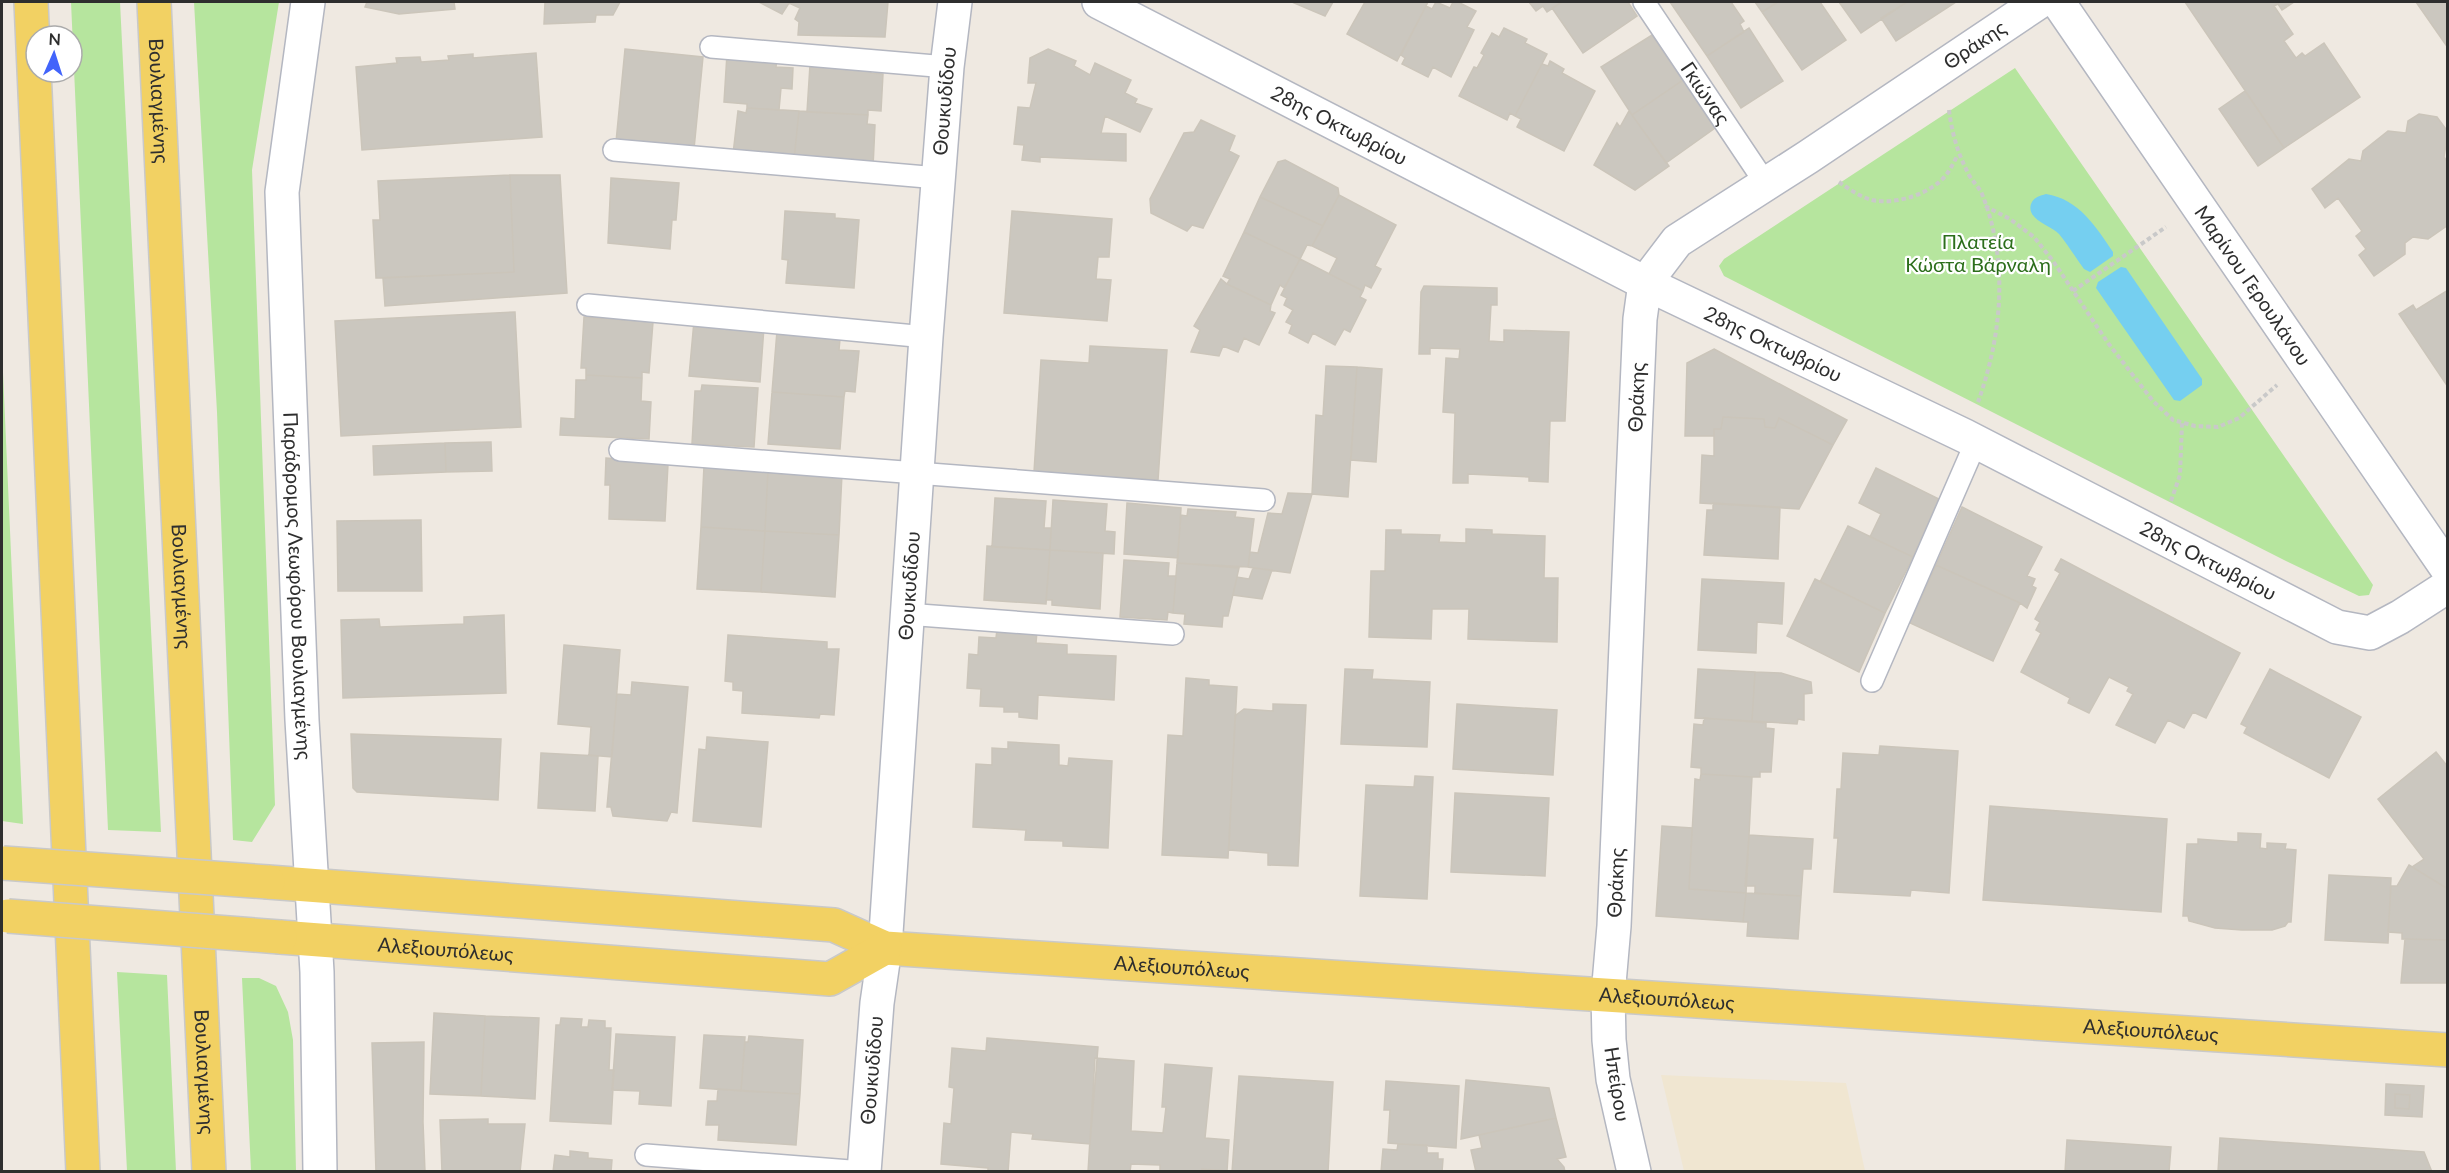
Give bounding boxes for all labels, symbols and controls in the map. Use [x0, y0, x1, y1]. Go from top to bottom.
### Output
street label: Θράκης [1938, 15, 2010, 74]
north arrow [24, 24, 84, 84]
text: N [48, 29, 61, 48]
street label: Βουλιαγμένης [145, 38, 175, 164]
street label: Θουκυδίδου [927, 45, 960, 156]
street label: Γκιώνας [1676, 57, 1736, 129]
street label: 28ης Οκτωβρίου [1267, 80, 1412, 170]
street label: Μαρίνου Γερουλάνου [2190, 200, 2317, 370]
park label: Πλατεία Κώστα Βάρναλη [1905, 229, 2051, 276]
street label: 28ης Οκτωβρίου [1701, 300, 1846, 386]
street label: Θράκης [1622, 362, 1649, 433]
street label: Παράδρομος Λεωφόρου Βουλιαγμένης [279, 411, 317, 761]
street label: 28ης Οκτωβρίου [2136, 515, 2281, 605]
street label: Βουλιαγμένης [168, 523, 197, 649]
street label: Θουκυδίδου [893, 530, 924, 641]
street label: Θράκης [1601, 847, 1628, 918]
street label: Αλεξιουπόλεως [377, 932, 514, 966]
street label: Αλεξιουπόλεως [1113, 950, 1250, 983]
street label: Αλεξιουπόλεως [1598, 982, 1735, 1014]
street label: Βουλιαγμένης [190, 1009, 220, 1135]
street label: Αλεξιουπόλεως [2082, 1013, 2219, 1046]
street label: Θουκυδίδου [855, 1015, 887, 1126]
street label: Ηπείρου [1600, 1045, 1636, 1123]

